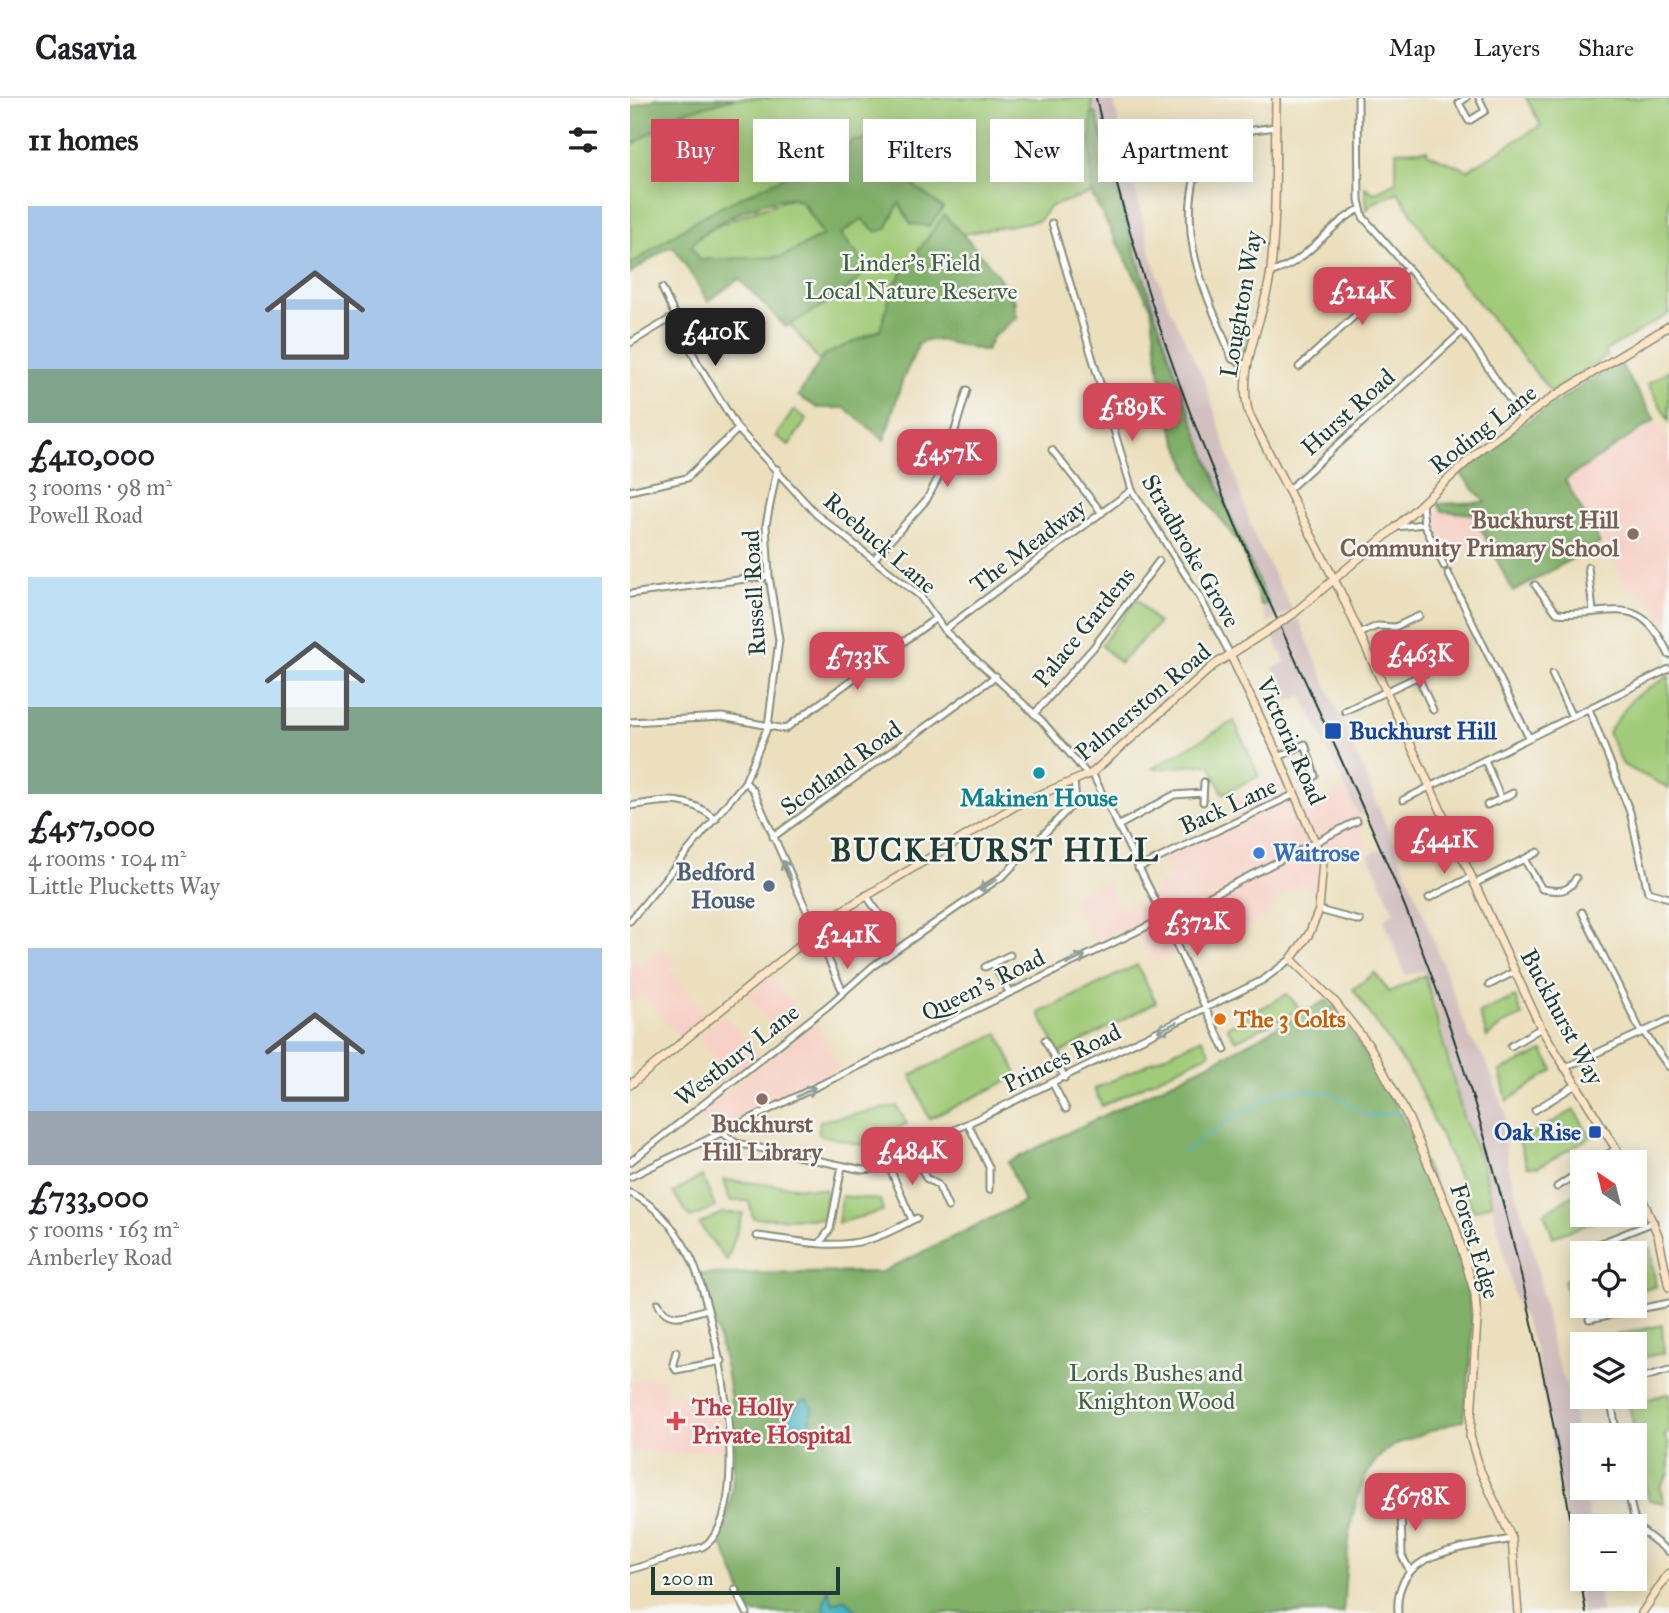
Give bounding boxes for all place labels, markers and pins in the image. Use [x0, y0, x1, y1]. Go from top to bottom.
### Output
pin: £214K [1313, 268, 1411, 327]
pin: £410K [666, 308, 764, 368]
pin: £189K [1083, 384, 1181, 443]
pin: £457K [898, 430, 996, 489]
place label: Buckhurst Hill Community Primary School [1340, 505, 1620, 563]
marker: Buckhurst Hill Community Primary School [1625, 526, 1641, 542]
pin: £463K [1371, 630, 1469, 690]
pin: £733K [808, 632, 906, 692]
place label: Buckhurst Hill [1349, 716, 1497, 746]
marker: Buckhurst Hill [1323, 721, 1343, 741]
marker: Makinen House [1031, 765, 1047, 781]
place label: Makinen House [960, 783, 1118, 813]
pin: £441K [1395, 816, 1493, 876]
place label: Waitrose [1273, 838, 1360, 868]
marker: Waitrose [1251, 845, 1267, 861]
place label: Bedford House [676, 857, 756, 915]
marker: Bedford House [761, 878, 777, 894]
pin: £372K [1148, 898, 1246, 958]
pin: £241K [798, 912, 896, 971]
place label: The 3 Colts [1233, 1004, 1346, 1034]
marker: The 3 Colts [1212, 1011, 1228, 1027]
marker: Buckhurst Hill Library [754, 1091, 770, 1107]
place label: Buckhurst Hill Library [702, 1109, 824, 1167]
place label: Oak Rise [1494, 1117, 1581, 1147]
marker: Oak Rise [1587, 1124, 1603, 1140]
pin: £484K [863, 1128, 961, 1187]
place label: The Holly Private Hospital [691, 1392, 852, 1450]
marker: The Holly Private Hospital [666, 1411, 686, 1431]
pin: £678K [1366, 1474, 1464, 1533]

